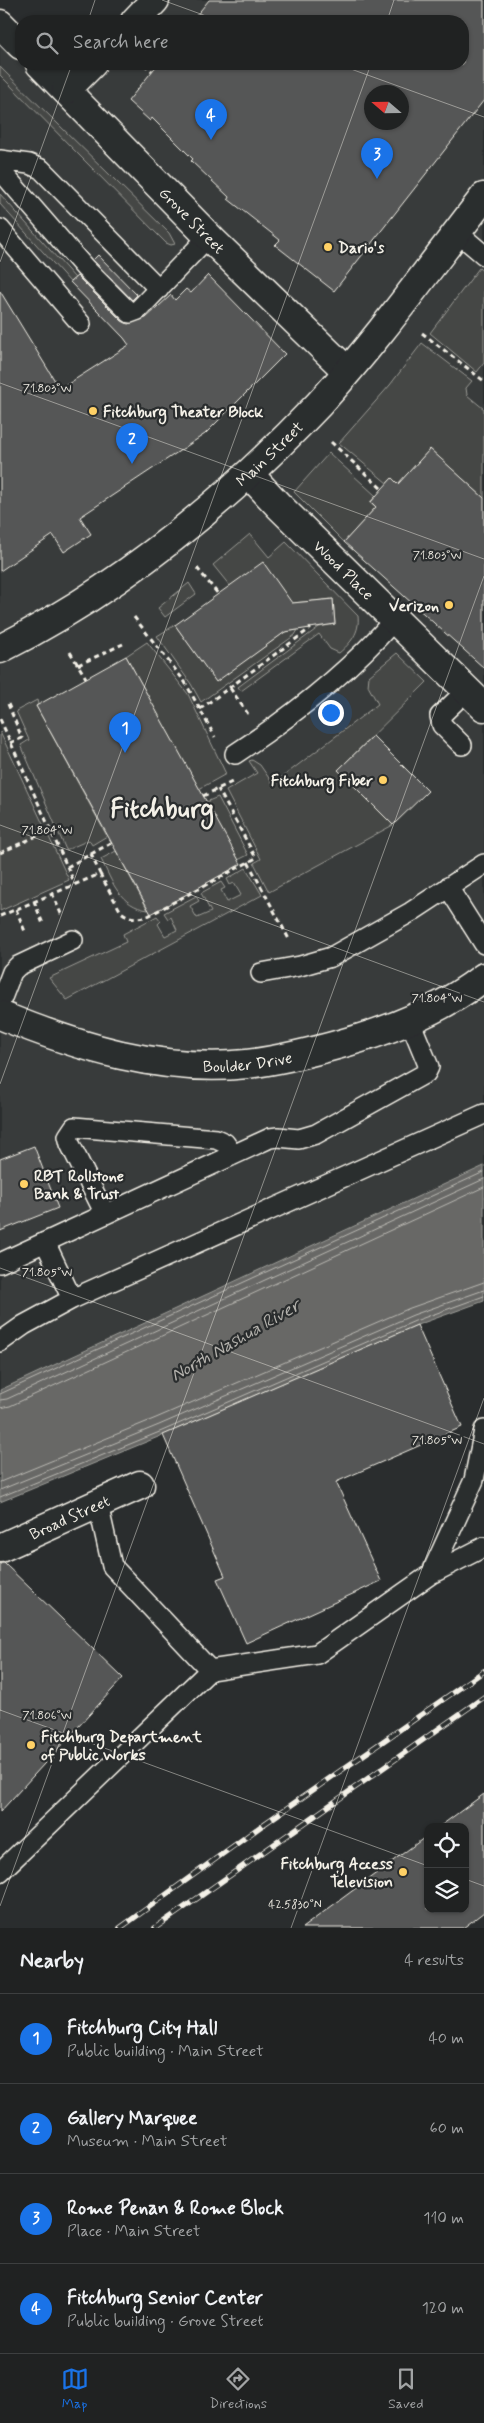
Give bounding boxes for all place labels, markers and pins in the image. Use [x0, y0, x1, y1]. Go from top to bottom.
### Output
pin: 4 [195, 99, 227, 140]
pin: 3 [361, 138, 393, 179]
place label: Dario's [338, 238, 385, 259]
marker: Dario's [322, 241, 334, 253]
place label: Fitchburg Theater Block [103, 402, 264, 425]
marker: Fitchburg Theater Block [87, 405, 99, 417]
pin: 2 [116, 423, 148, 464]
place label: Verizon [389, 596, 439, 617]
marker: Verizon [443, 599, 455, 611]
pin: 1 [109, 712, 141, 753]
place label: Fitchburg Fiber [271, 771, 373, 794]
marker: Fitchburg Fiber [377, 774, 389, 786]
place label: RBT Rollstone Bank & Trust [34, 1166, 124, 1205]
marker: RBT Rollstone Bank & Trust [18, 1178, 30, 1190]
place label: Fitchburg Department of Public Works [41, 1727, 203, 1766]
marker: Fitchburg Department of Public Works [25, 1739, 37, 1751]
place label: Fitchburg Access Television [280, 1854, 393, 1893]
marker: Fitchburg Access Television [397, 1866, 409, 1878]

